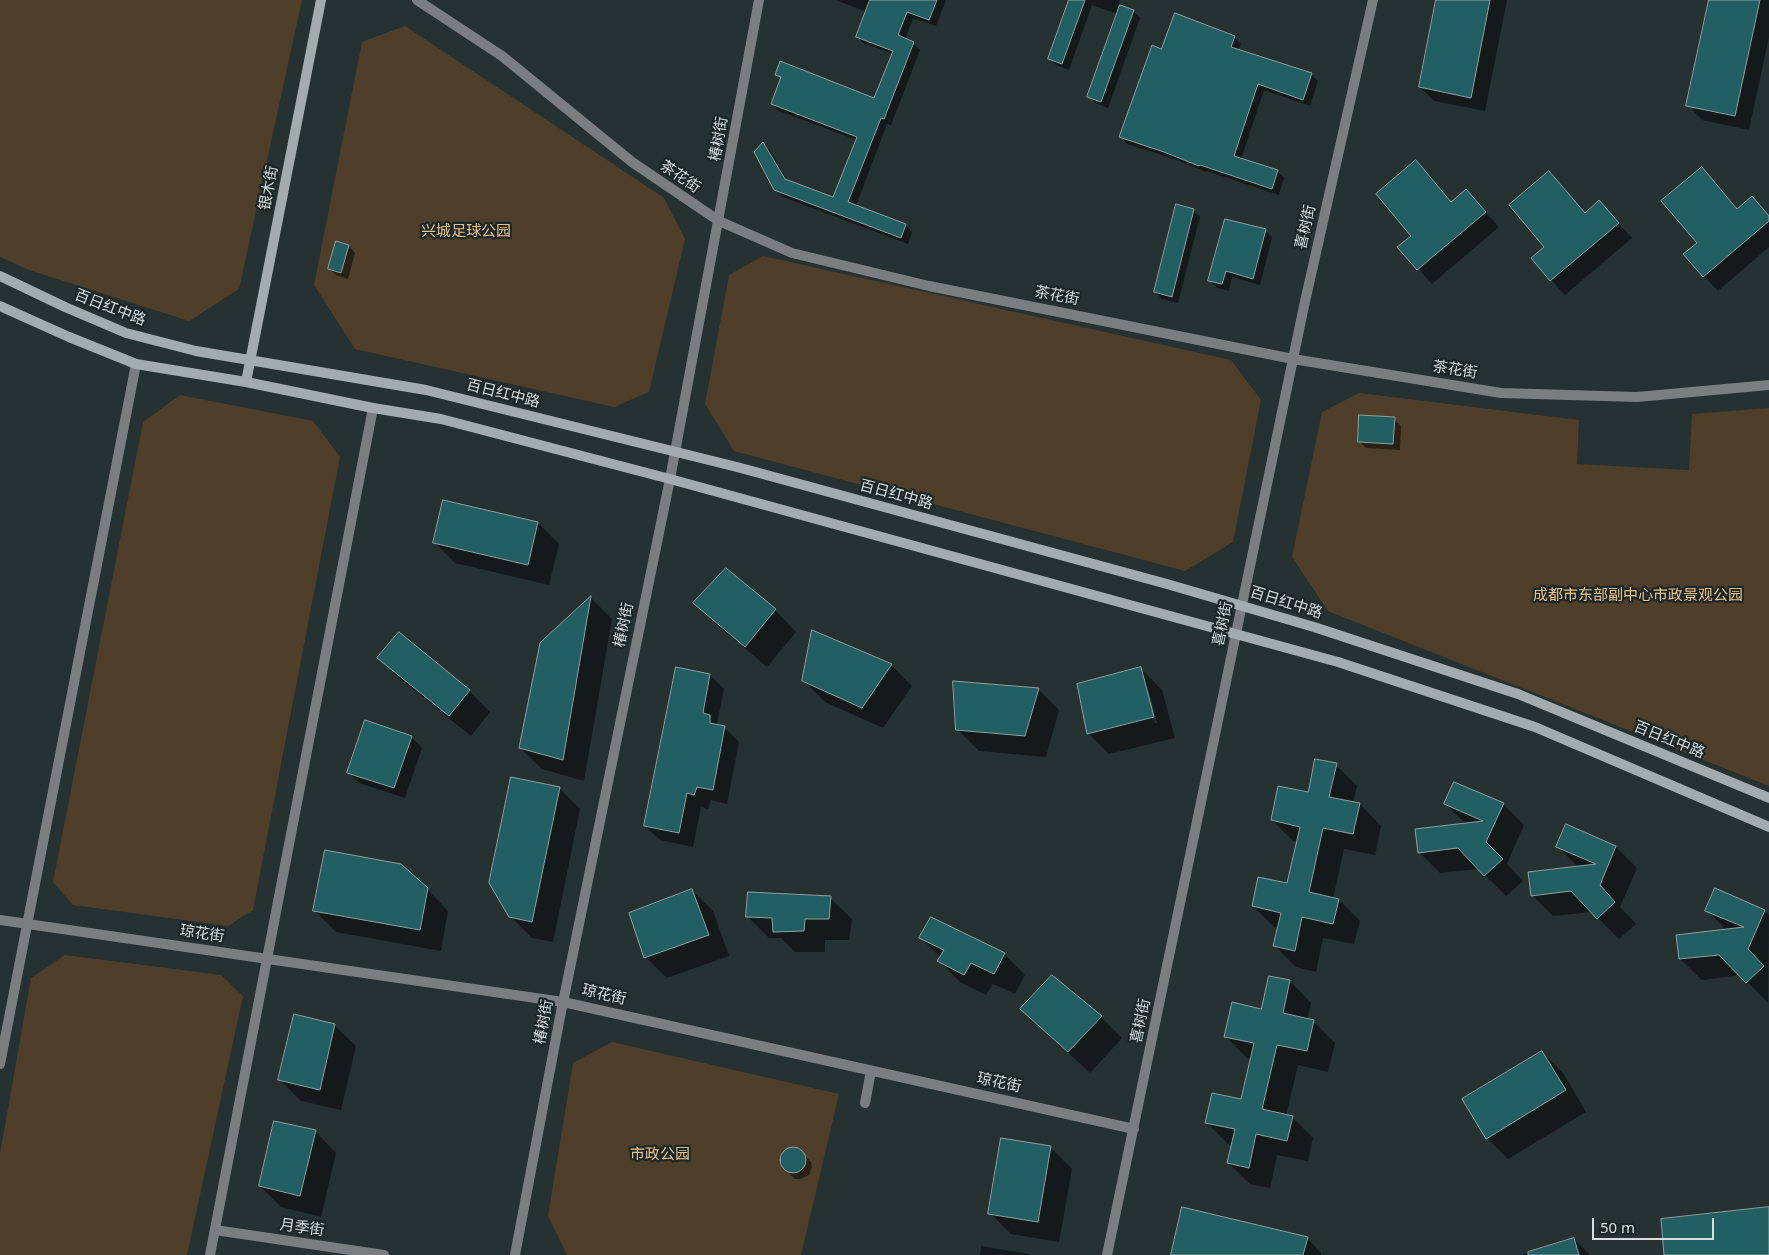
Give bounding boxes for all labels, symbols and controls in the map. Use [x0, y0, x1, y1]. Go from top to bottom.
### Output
street label: 椿树街 [706, 115, 732, 163]
street label: 茶花街 [656, 157, 704, 197]
street label: 银木街 [256, 164, 282, 212]
street label: 喜树街 [1292, 203, 1320, 251]
park label: 兴城足球公园 [421, 223, 511, 241]
street label: 茶花街 [1033, 283, 1081, 309]
street label: 百日红中路 [72, 286, 148, 330]
street label: 茶花街 [1431, 358, 1479, 382]
street label: 百日红中路 [464, 376, 542, 412]
street label: 百日红中路 [857, 477, 935, 513]
street label: 百日红中路 [1248, 583, 1324, 623]
park label: 成都市东部副中心市政景观公园 [1533, 587, 1743, 605]
street label: 喜树街 [1210, 600, 1236, 648]
street label: 椿树街 [611, 601, 637, 649]
street label: 百日红中路 [1631, 718, 1707, 762]
street label: 琼花街 [178, 922, 226, 946]
street label: 琼花街 [580, 981, 628, 1009]
street label: 喜树街 [1128, 997, 1154, 1045]
street label: 椿树街 [531, 998, 557, 1046]
street label: 琼花街 [975, 1070, 1023, 1096]
park label: 市政公园 [630, 1146, 690, 1164]
scale bar [1594, 1208, 1716, 1240]
street label: 月季街 [278, 1216, 326, 1240]
text: 50 m [1600, 1217, 1635, 1237]

